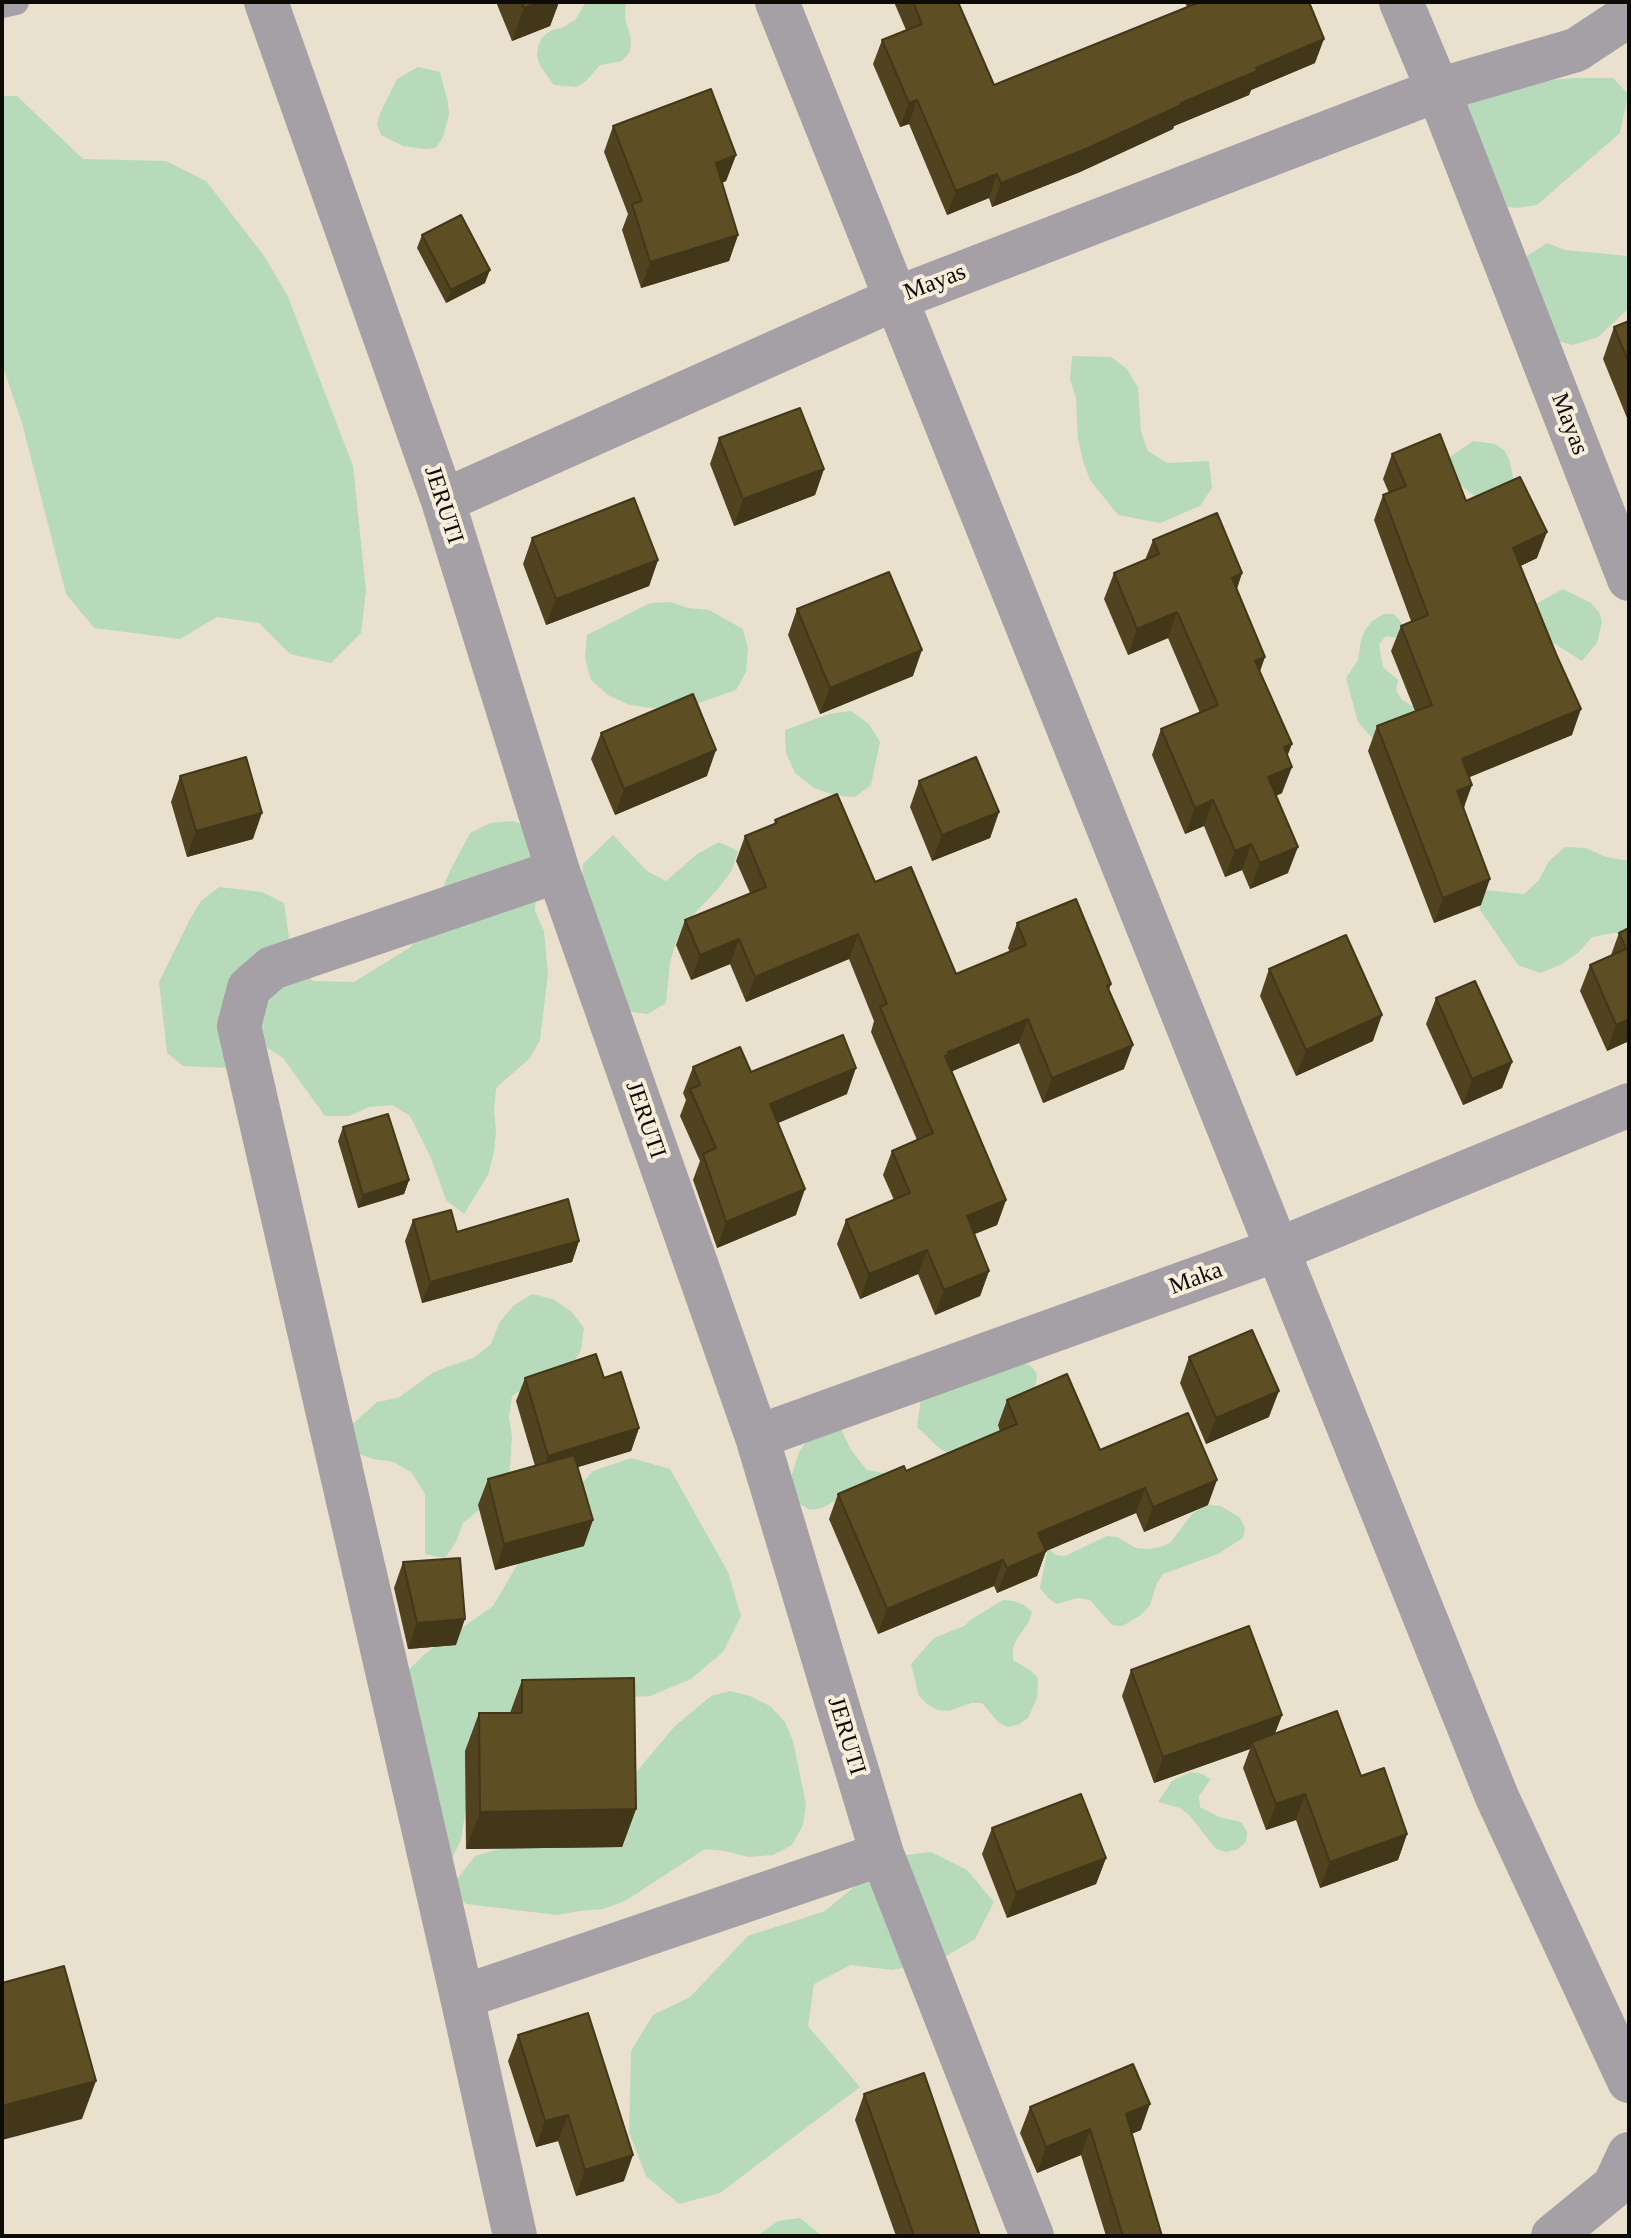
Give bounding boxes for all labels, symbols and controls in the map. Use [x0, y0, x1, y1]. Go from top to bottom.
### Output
street label: Mayas [900, 258, 970, 308]
street label: Mayas [1544, 389, 1594, 459]
street label: JERUTI [417, 463, 469, 547]
street label: JERUTI [618, 1077, 672, 1163]
street label: Maka [1165, 1256, 1227, 1302]
street label: JERUTI [821, 1694, 871, 1778]

